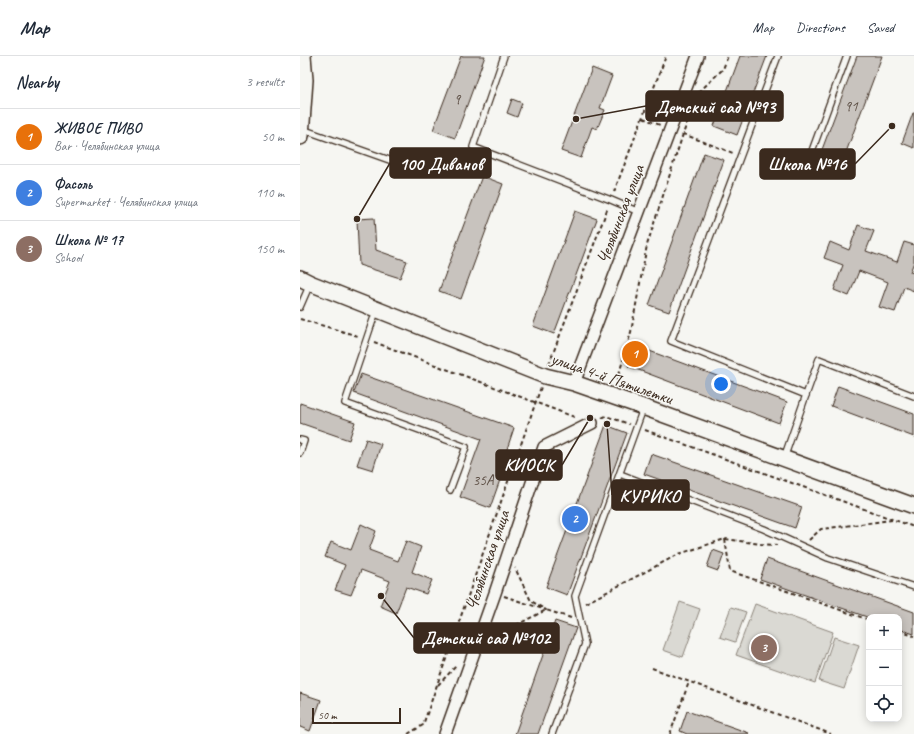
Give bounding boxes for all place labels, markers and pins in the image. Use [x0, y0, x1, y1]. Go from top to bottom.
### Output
callout: Детский сад №93 [646, 91, 783, 121]
callout: 100 Диванов [390, 148, 491, 178]
callout: Школа №16 [760, 149, 855, 179]
pin: 1 [622, 339, 648, 369]
callout: КИОСК [496, 450, 562, 480]
callout: КУРИКО [612, 480, 689, 510]
pin: 2 [562, 504, 588, 534]
callout: Детский сад №102 [414, 623, 559, 653]
pin: 3 [751, 633, 777, 663]

